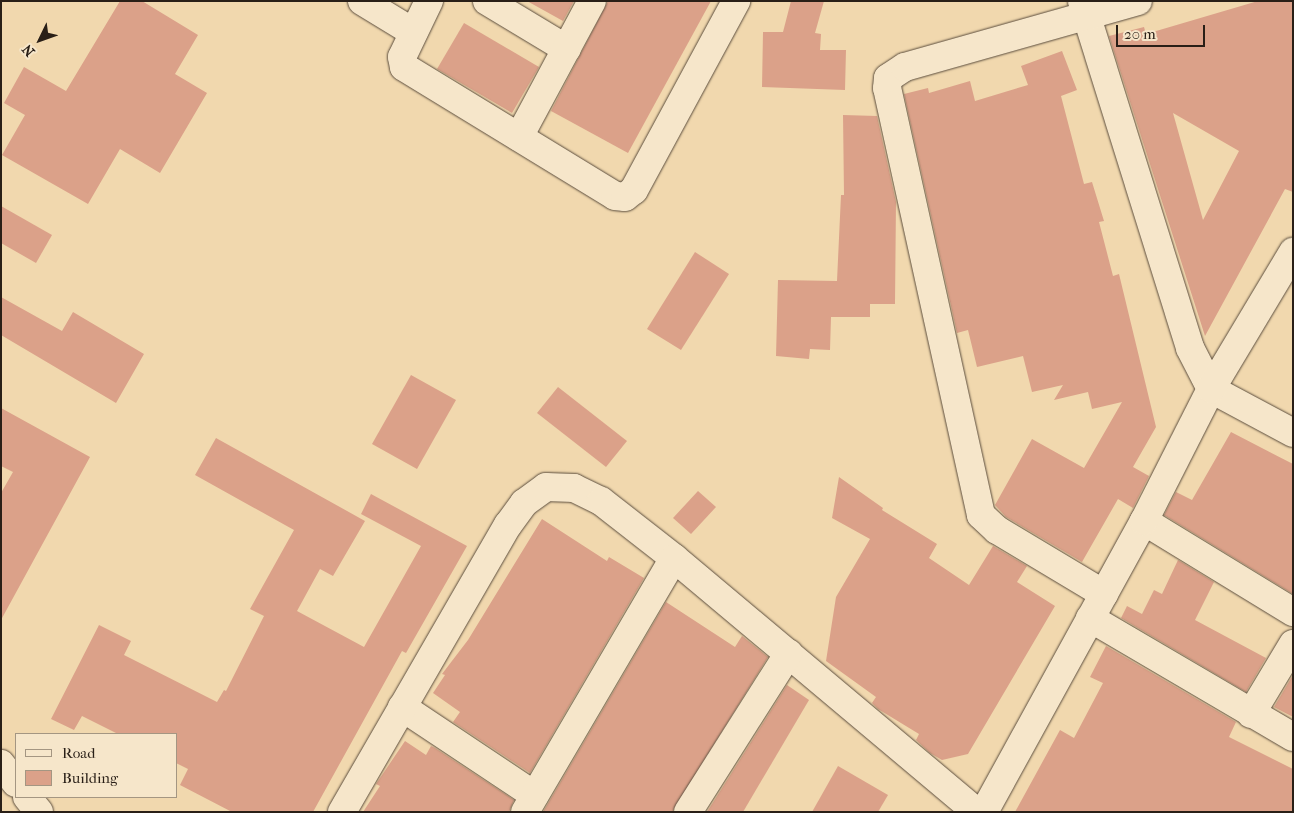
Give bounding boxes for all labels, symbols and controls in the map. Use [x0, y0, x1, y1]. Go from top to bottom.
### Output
north arrow [15, 15, 65, 65]
scale bar [1119, 15, 1208, 47]
text: 20 m [1124, 25, 1156, 43]
text: N [19, 41, 38, 60]
legend [15, 733, 178, 798]
text: Road [62, 744, 95, 762]
text: Building [62, 769, 118, 787]

